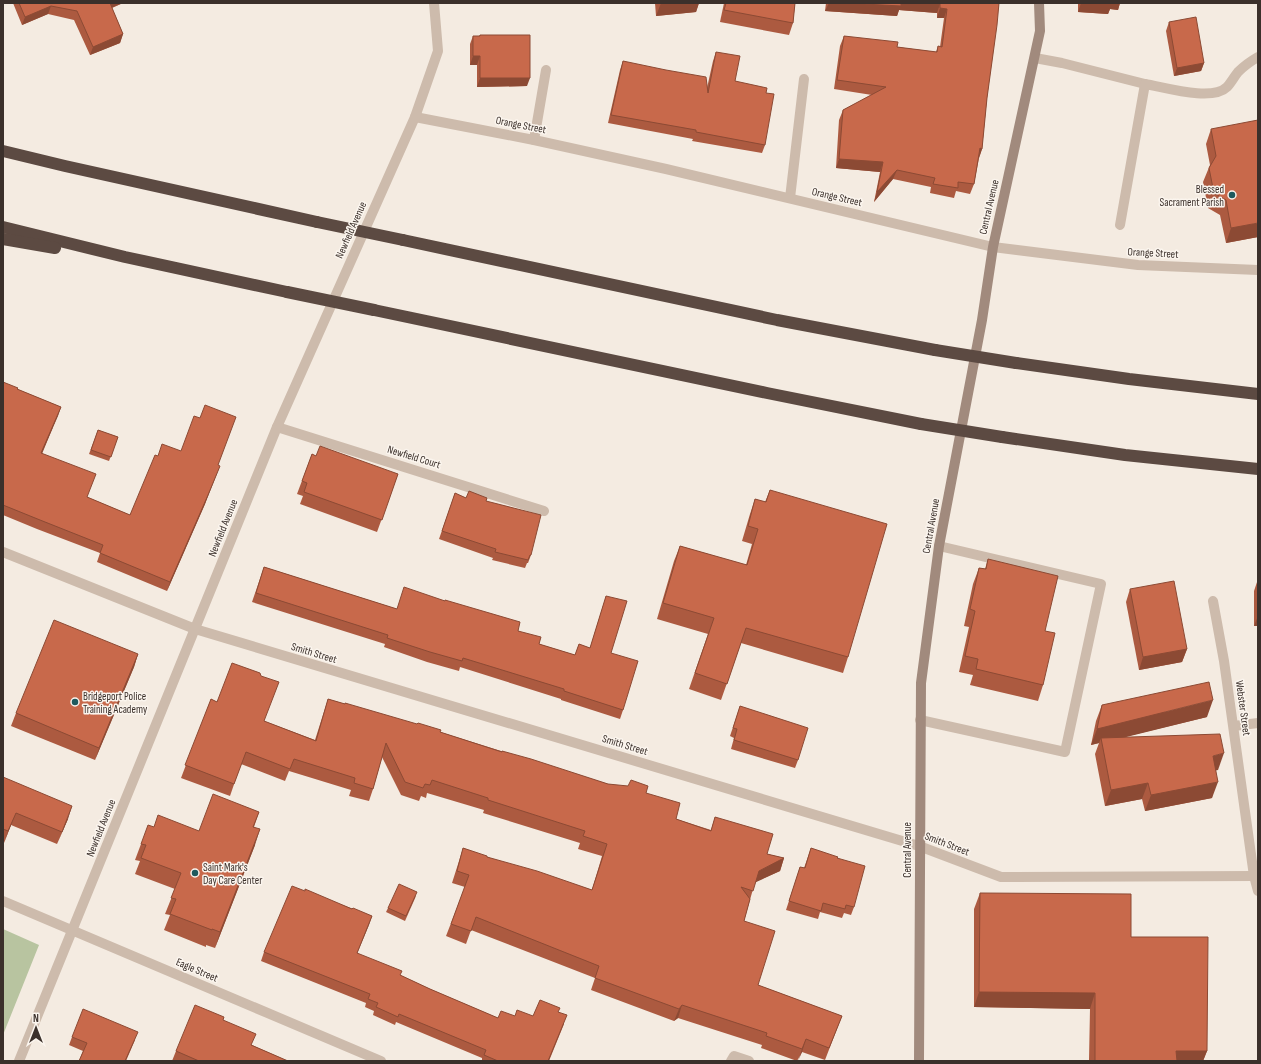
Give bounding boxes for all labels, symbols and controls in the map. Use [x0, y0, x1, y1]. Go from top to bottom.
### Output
street label: Orange Street [495, 114, 548, 136]
street label: Central Avenue [976, 178, 1002, 236]
place label: Blessed Sacrament Parish [1160, 183, 1224, 209]
street label: Orange Street [811, 185, 864, 209]
marker: Blessed Sacrament Parish [1227, 190, 1237, 200]
street label: Newfield Avenue [333, 200, 369, 260]
street label: Orange Street [1127, 245, 1179, 261]
street label: Newfield Court [386, 443, 443, 471]
street label: Newfield Avenue [206, 497, 240, 559]
street label: Central Avenue [920, 497, 942, 555]
street label: Smith Street [290, 640, 339, 666]
street label: Webster Street [1233, 680, 1253, 737]
place label: Bridgeport Police Training Academy [83, 690, 148, 716]
marker: Bridgeport Police Training Academy [70, 697, 80, 707]
street label: Smith Street [601, 732, 650, 758]
street label: Newfield Avenue [84, 797, 118, 859]
street label: Central Avenue [901, 822, 914, 878]
street label: Smith Street [923, 830, 972, 859]
place label: Saint Mark's Day Care Center [203, 861, 262, 887]
marker: Saint Mark's Day Care Center [190, 868, 200, 878]
street label: Eagle Street [174, 955, 221, 985]
north arrow [16, 1008, 56, 1048]
text: N [33, 1012, 39, 1025]

